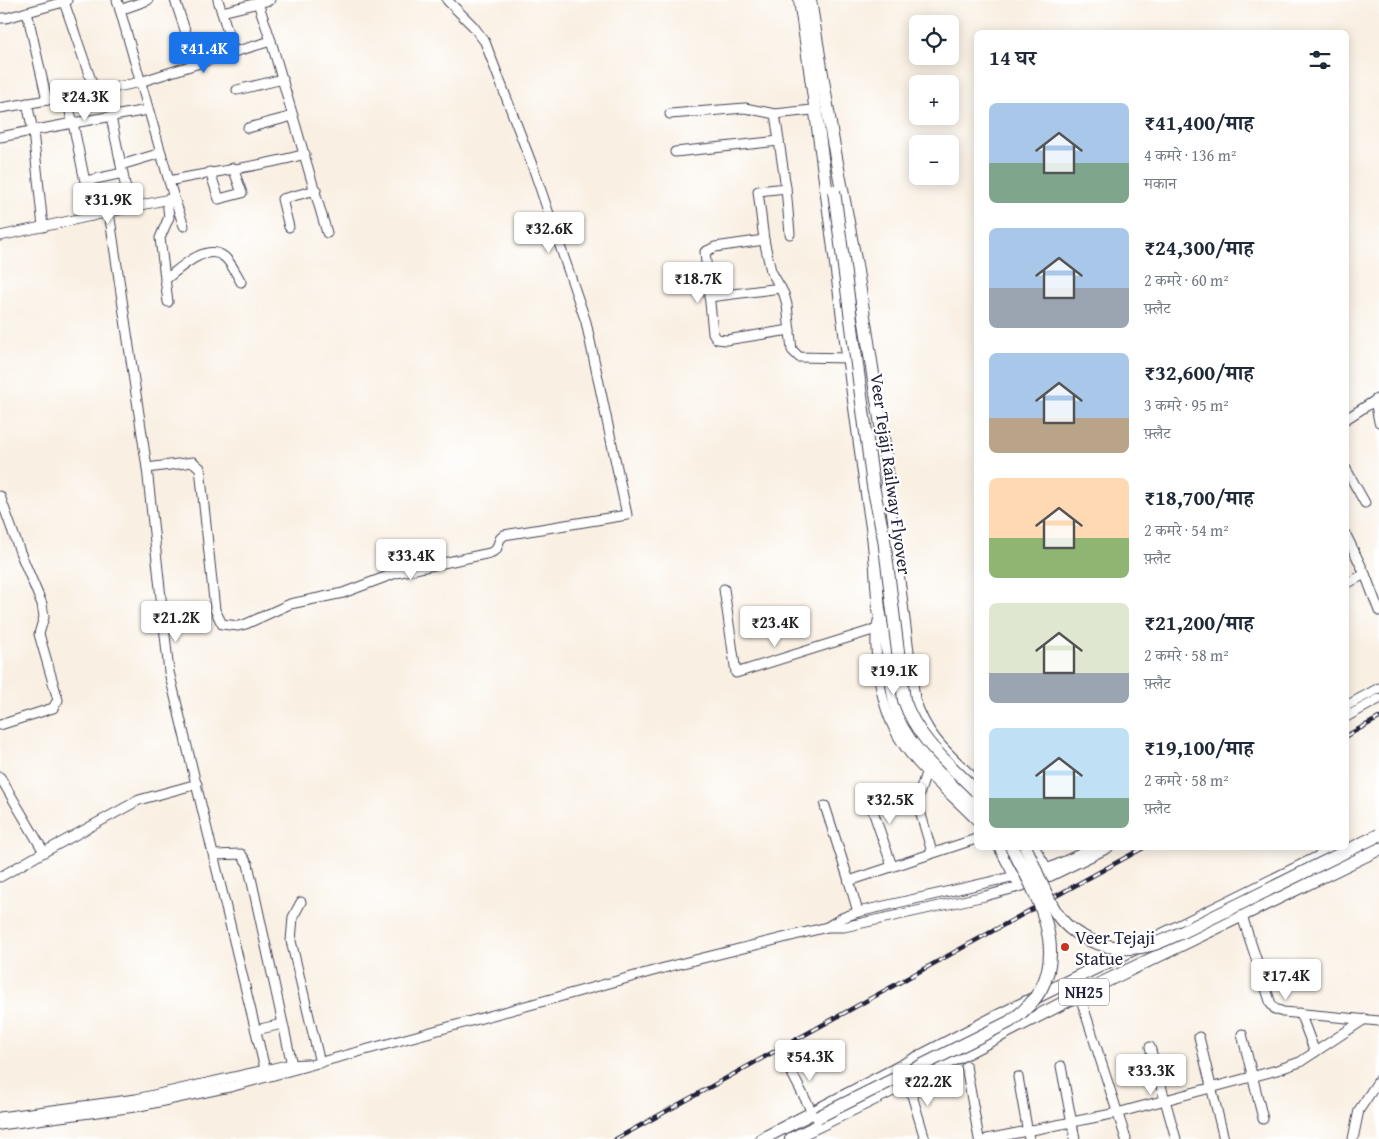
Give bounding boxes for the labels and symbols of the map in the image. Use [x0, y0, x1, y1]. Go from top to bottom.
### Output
pin: ₹41.4K [163, 32, 245, 74]
pin: ₹24.3K [44, 80, 126, 122]
pin: ₹31.9K [67, 182, 149, 225]
pin: ₹32.6K [508, 212, 590, 254]
pin: ₹18.7K [657, 262, 739, 304]
street label: Veer Tejaji Railway Flyover [864, 372, 919, 577]
pin: ₹33.4K [370, 538, 452, 581]
pin: ₹21.2K [135, 600, 217, 643]
pin: ₹23.4K [734, 606, 816, 648]
pin: ₹19.1K [853, 654, 935, 696]
pin: ₹32.5K [849, 782, 931, 825]
place label: Veer Tejaji Statue [1075, 924, 1155, 972]
marker: Veer Tejaji Statue [1059, 941, 1071, 953]
pin: ₹17.4K [1245, 958, 1327, 1001]
road number: NH25 [1059, 979, 1109, 1006]
pin: ₹54.3K [769, 1040, 851, 1082]
pin: ₹33.3K [1110, 1054, 1192, 1096]
pin: ₹22.2K [887, 1064, 969, 1107]

